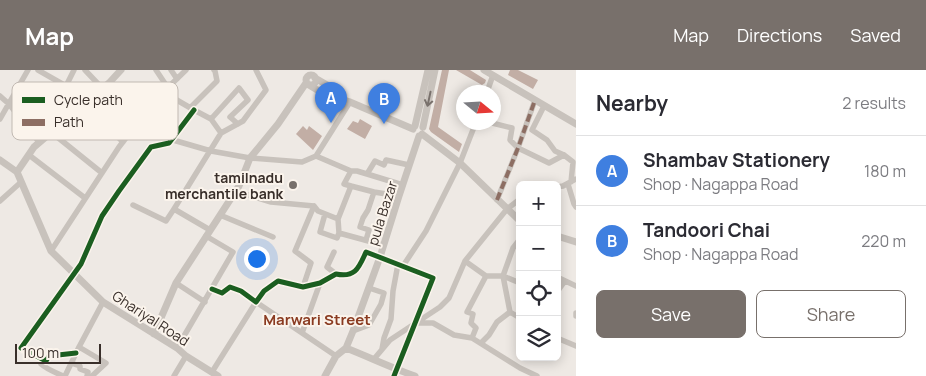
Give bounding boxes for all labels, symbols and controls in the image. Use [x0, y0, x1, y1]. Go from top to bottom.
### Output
text: Map [25, 19, 74, 52]
text: Map [673, 23, 709, 47]
text: Directions [737, 23, 822, 47]
text: Saved [850, 23, 901, 47]
legend [12, 82, 178, 140]
pin: A [315, 82, 347, 123]
pin: B [368, 83, 400, 124]
north arrow [456, 85, 501, 130]
text: Nearby [596, 89, 668, 117]
text: Cycle path [54, 90, 123, 109]
one-way arrow [424, 90, 433, 106]
text: 2 results [842, 92, 906, 114]
text: Path [54, 112, 84, 131]
text: Shambav Stationery [643, 147, 830, 173]
text: A [607, 160, 617, 182]
text: 180 m [864, 160, 906, 182]
place label: tamilnadu merchantile bank [165, 168, 283, 203]
text: Shop · Nagappa Road [643, 173, 798, 195]
street label: pula Bazar [363, 178, 401, 248]
marker: tamilnadu merchantile bank [287, 179, 299, 191]
map controls [516, 181, 561, 361]
button: + [516, 181, 561, 226]
text: Tandoori Chai [643, 217, 770, 243]
button: − [516, 226, 561, 271]
text: B [607, 230, 617, 252]
text: 220 m [861, 230, 906, 252]
text: Shop · Nagappa Road [643, 243, 798, 265]
your location [244, 246, 270, 272]
button: locate [516, 271, 561, 316]
street label: Ghariyal Road [109, 286, 193, 350]
button: Save [596, 290, 746, 338]
button: Share [756, 290, 906, 338]
district label: Marwari Street [263, 309, 371, 330]
button: layers [516, 316, 561, 361]
scale bar [15, 341, 101, 364]
text: 100 m [22, 343, 59, 362]

